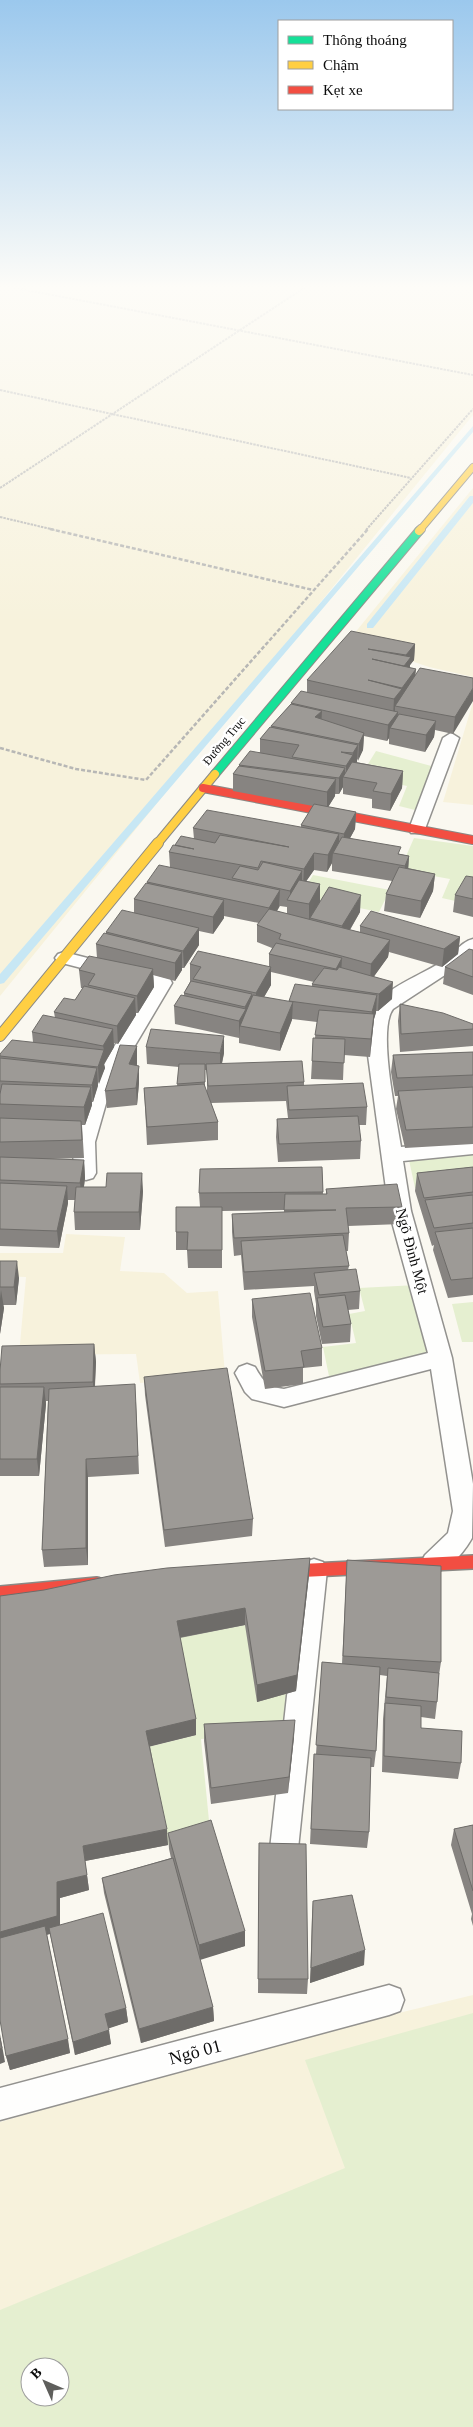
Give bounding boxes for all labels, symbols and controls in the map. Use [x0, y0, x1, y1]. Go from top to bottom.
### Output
legend [278, 20, 453, 110]
text: Thông thoáng [323, 32, 407, 48]
text: Chậm [323, 57, 359, 73]
text: Kẹt xe [323, 82, 363, 98]
street label: Đường Trục [200, 714, 248, 768]
street label: Ngõ Đình Một [393, 1206, 431, 1297]
street label: Ngõ 01 [167, 2035, 223, 2069]
north arrow [20, 2357, 70, 2407]
text: B [28, 2365, 45, 2382]

